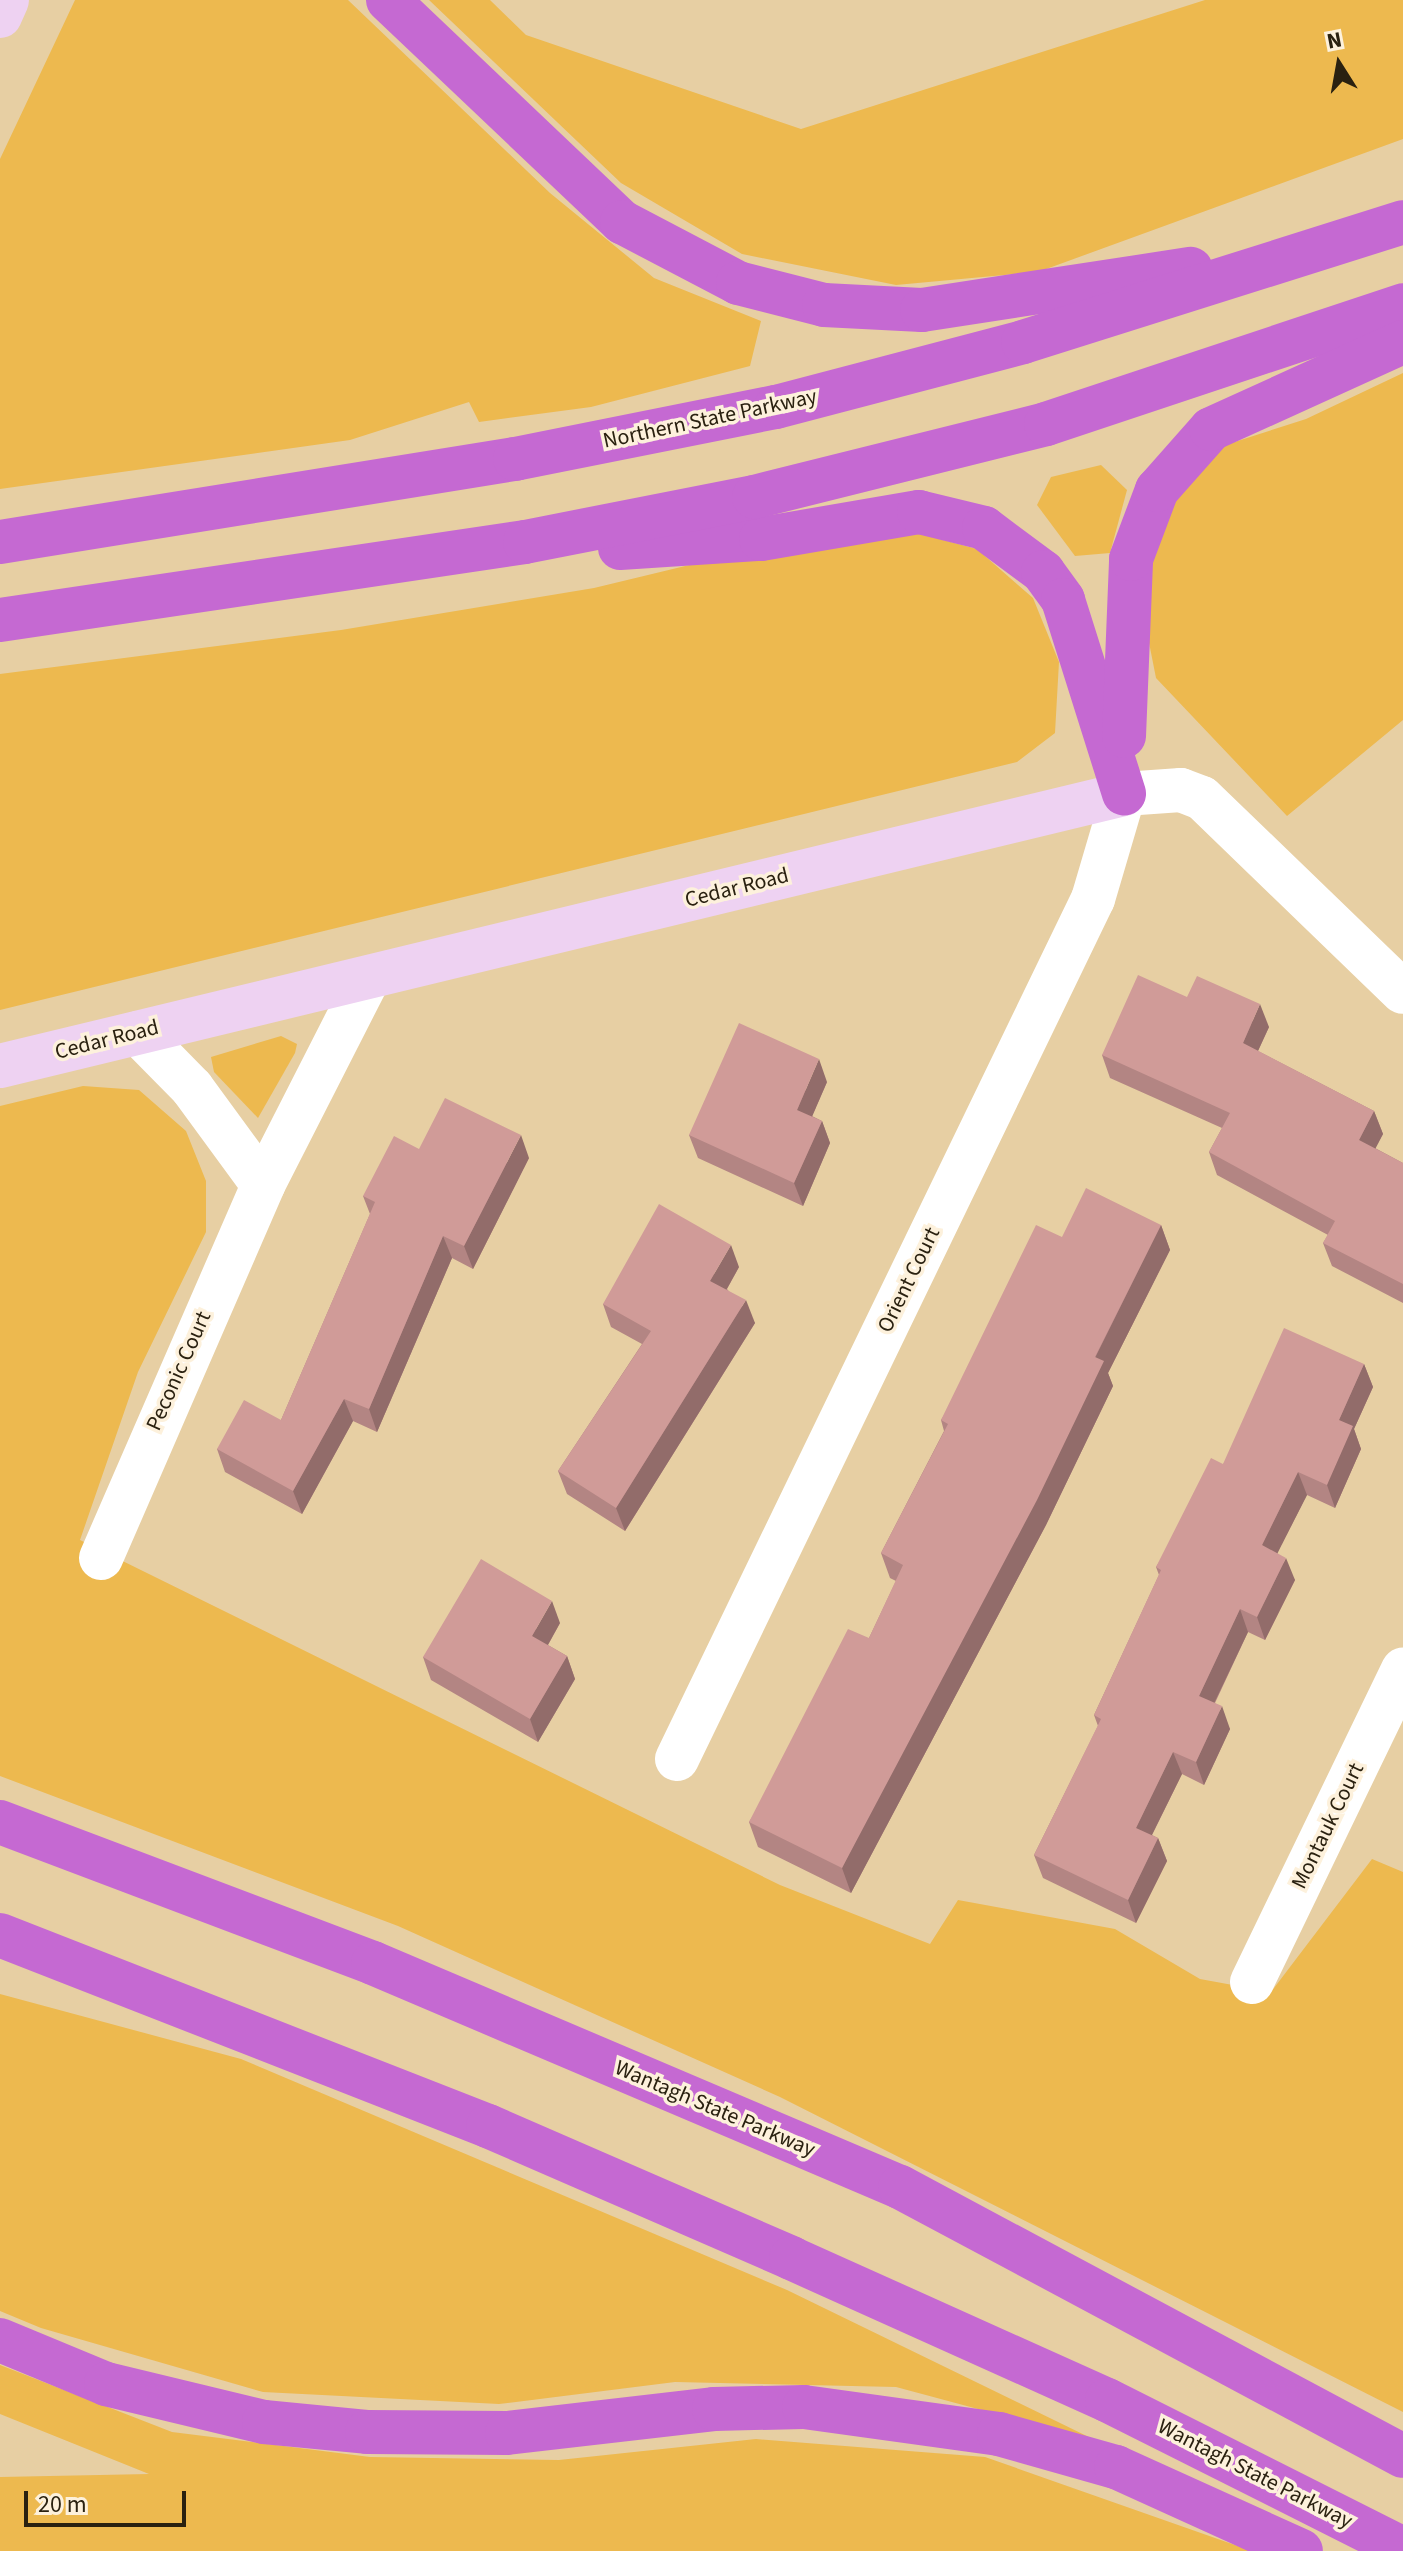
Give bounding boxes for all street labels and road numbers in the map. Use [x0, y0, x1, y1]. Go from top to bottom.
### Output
street label: Northern State Parkway [601, 383, 819, 455]
street label: Cedar Road [682, 862, 792, 914]
street label: Cedar Road [52, 1014, 162, 1066]
street label: Orient Court [872, 1223, 946, 1337]
street label: Peconic Court [141, 1307, 217, 1435]
street label: Montauk Court [1286, 1759, 1370, 1893]
street label: Wantagh State Parkway [611, 2055, 819, 2163]
street label: Wantagh State Parkway [1153, 2413, 1357, 2535]

